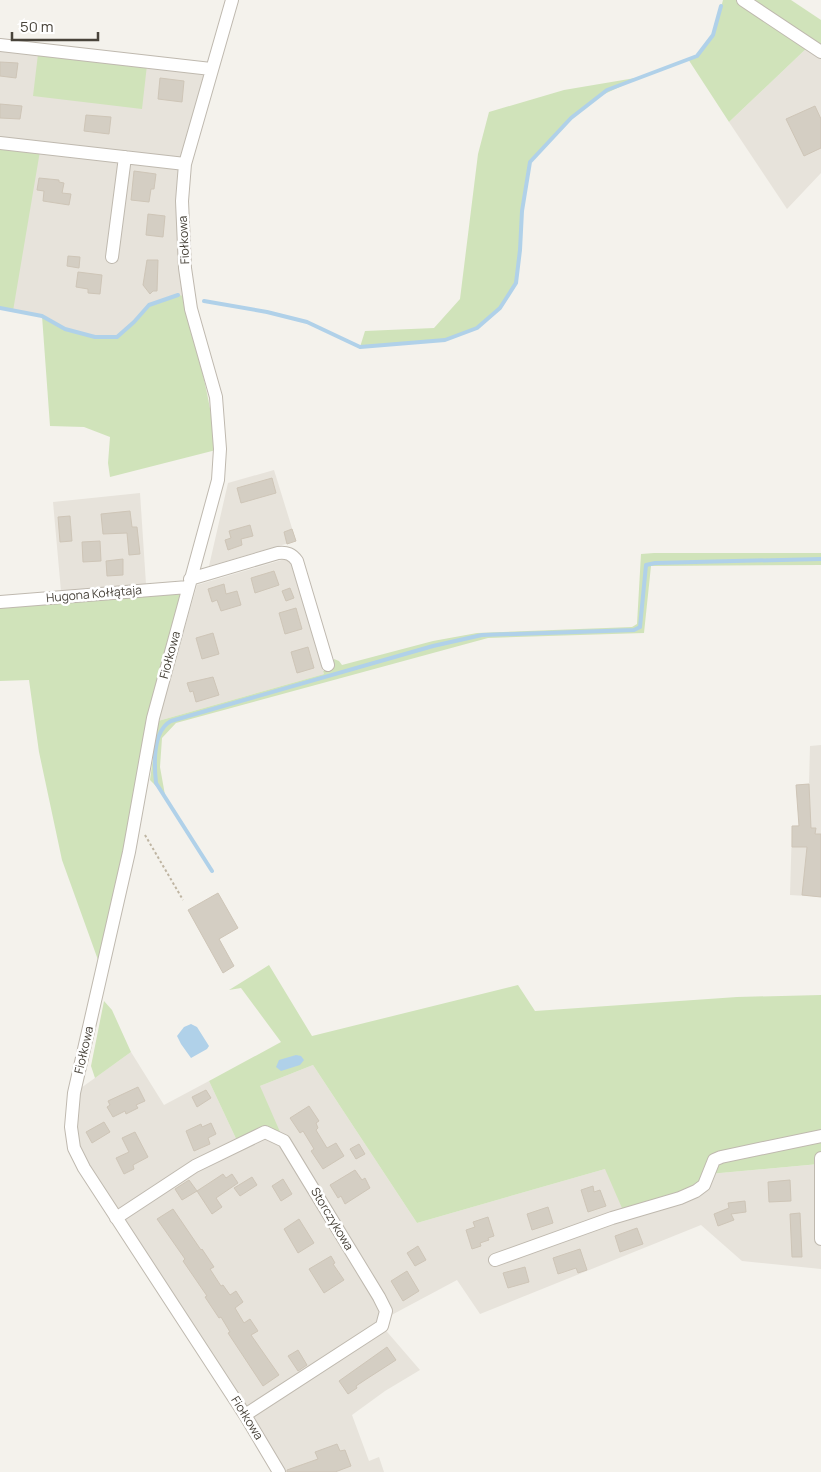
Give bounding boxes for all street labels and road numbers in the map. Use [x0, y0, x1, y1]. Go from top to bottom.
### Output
street label: Fiołkowa [174, 215, 193, 265]
street label: Hugona Kołłątaja [45, 581, 142, 606]
street label: Fiołkowa [155, 629, 184, 681]
street label: Fiołkowa [70, 1024, 97, 1076]
street label: Storczykowa [307, 1184, 358, 1253]
street label: Fiołkowa [227, 1393, 268, 1443]

